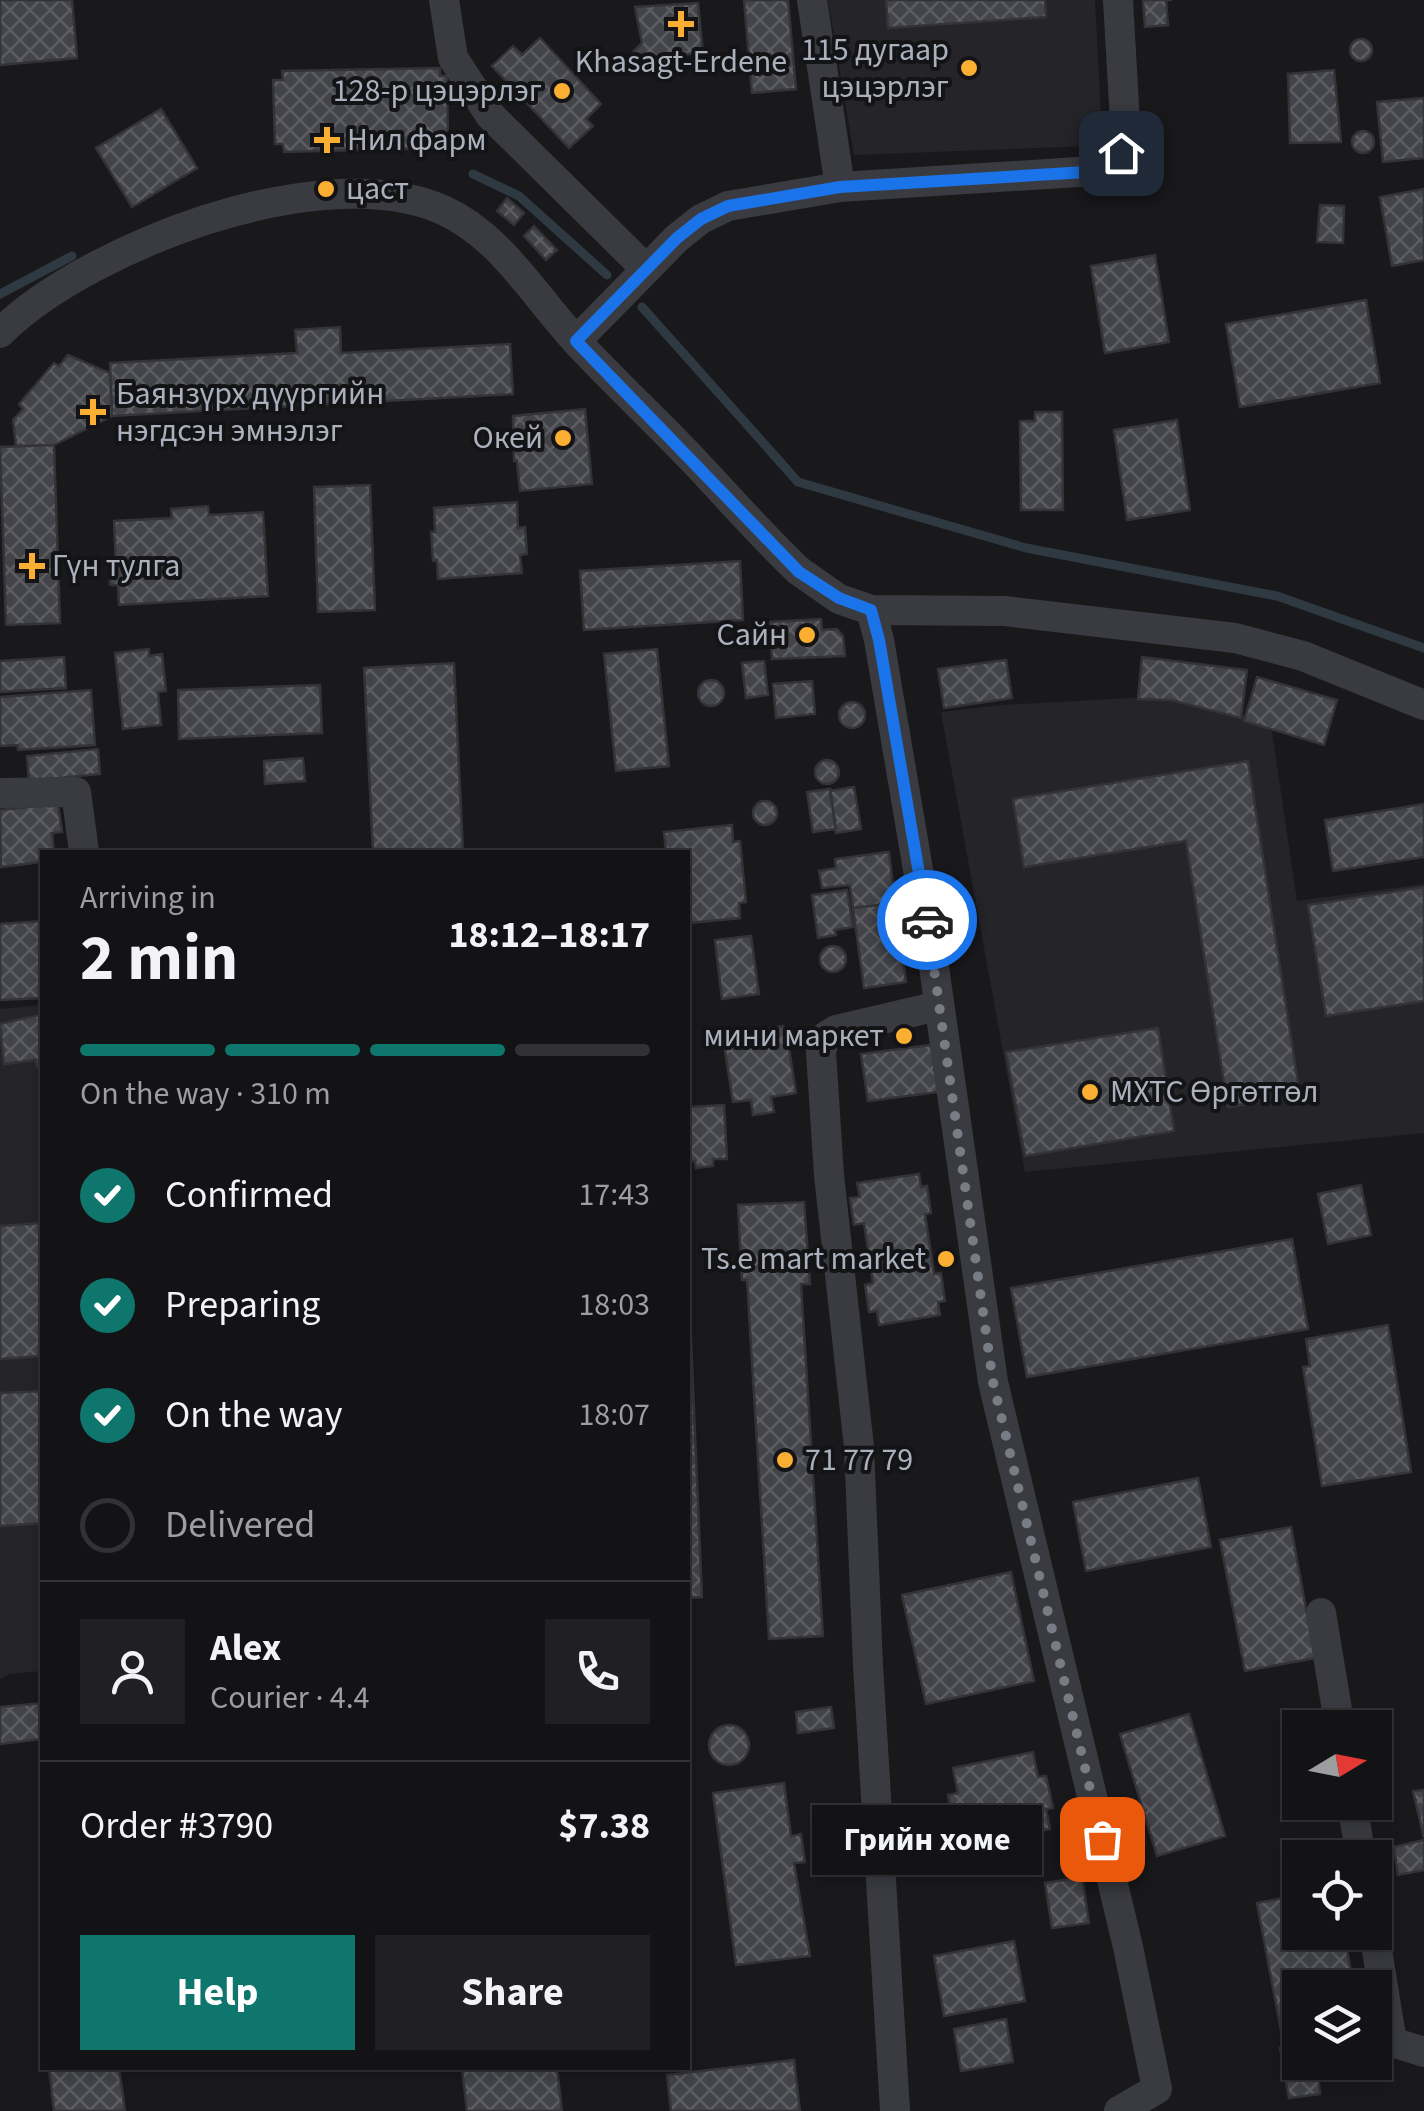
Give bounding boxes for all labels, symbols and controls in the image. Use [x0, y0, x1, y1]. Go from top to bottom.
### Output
marker: Khasagt-Erdene [668, 11, 694, 37]
place label: 115 дугаар цэцэрлэг [801, 27, 949, 110]
place label: Khasagt-Erdene [575, 39, 787, 85]
marker: 115 дугаар цэцэрлэг [958, 57, 980, 79]
place label: 128-р цэцэрлэг [333, 68, 542, 114]
marker: 128-р цэцэрлэг [551, 80, 573, 102]
pin [1079, 111, 1164, 196]
place label: Нил фарм [347, 117, 487, 163]
icon: home [1094, 126, 1149, 181]
marker: Нил фарм [316, 129, 338, 151]
place label: цаст [346, 166, 409, 212]
marker: цаст [315, 178, 337, 200]
place label: Баянзүрх дүүргийн нэгдсэн эмнэлэг [116, 371, 384, 454]
marker: Баянзүрх дүүргийн нэгдсэн эмнэлэг [80, 399, 106, 425]
place label: Окей [473, 415, 543, 461]
marker: Окей [552, 427, 574, 449]
place label: Гүн тулга [52, 543, 180, 589]
marker: Гүн тулга [21, 555, 43, 577]
place label: Сайн [717, 612, 787, 658]
marker: Сайн [796, 624, 818, 646]
courier [877, 870, 977, 970]
text: Arriving in [80, 875, 216, 921]
icon: car [900, 893, 955, 948]
text: 18:12–18:17 [448, 908, 650, 962]
text: 2 min [80, 912, 238, 1005]
place label: мини маркет [703, 1013, 884, 1059]
marker: мини маркет [893, 1025, 915, 1047]
place label: МХТС Өргөтгөл [1110, 1069, 1319, 1115]
text: On the way · 310 m [80, 1071, 331, 1117]
marker: МХТС Өргөтгөл [1079, 1081, 1101, 1103]
icon: check [80, 1168, 135, 1223]
text: Confirmed [165, 1168, 333, 1222]
text: 17:43 [578, 1172, 650, 1218]
place label: Ts.e mart market [701, 1236, 926, 1282]
marker: Ts.e mart market [935, 1248, 957, 1270]
icon: check [80, 1278, 135, 1333]
text: Preparing [165, 1278, 320, 1332]
text: 18:03 [578, 1282, 650, 1328]
icon: check [80, 1388, 135, 1443]
text: On the way [165, 1388, 342, 1442]
text: 18:07 [578, 1392, 650, 1438]
place label: 71 77 79 [805, 1437, 913, 1483]
marker: 71 77 79 [774, 1449, 796, 1471]
text: Delivered [165, 1498, 315, 1552]
button: person [80, 1619, 185, 1724]
button: phone [545, 1619, 650, 1724]
text: Alex [210, 1621, 281, 1675]
text: Courier · 4.4 [210, 1675, 370, 1721]
north arrow [1282, 1710, 1392, 1820]
map controls [1282, 1710, 1392, 2080]
pin [1060, 1797, 1145, 1882]
text: Order #3790 [80, 1799, 273, 1853]
text: $7.38 [558, 1799, 650, 1853]
callout: Грийн хоме [812, 1804, 1042, 1874]
icon: bag [1075, 1812, 1130, 1867]
text: Грийн хоме [844, 1817, 1010, 1863]
button: locate [1282, 1840, 1392, 1950]
button: Help [80, 1935, 355, 2050]
button: Share [375, 1935, 650, 2050]
button: layers [1282, 1970, 1392, 2080]

